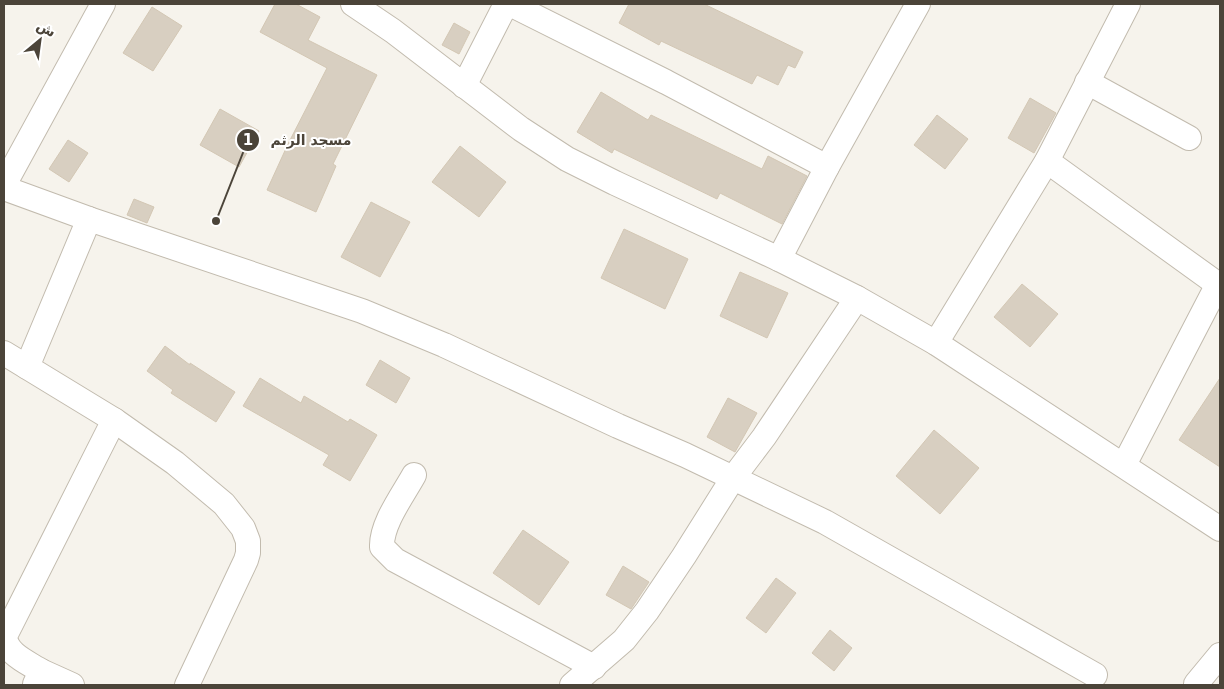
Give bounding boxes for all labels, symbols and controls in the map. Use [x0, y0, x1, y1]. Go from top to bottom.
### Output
north arrow [15, 15, 65, 65]
text: ش [34, 17, 59, 40]
callout: مسجد الرثم [235, 126, 361, 155]
text: 1 [243, 131, 253, 149]
text: مسجد الرثم [271, 132, 351, 149]

